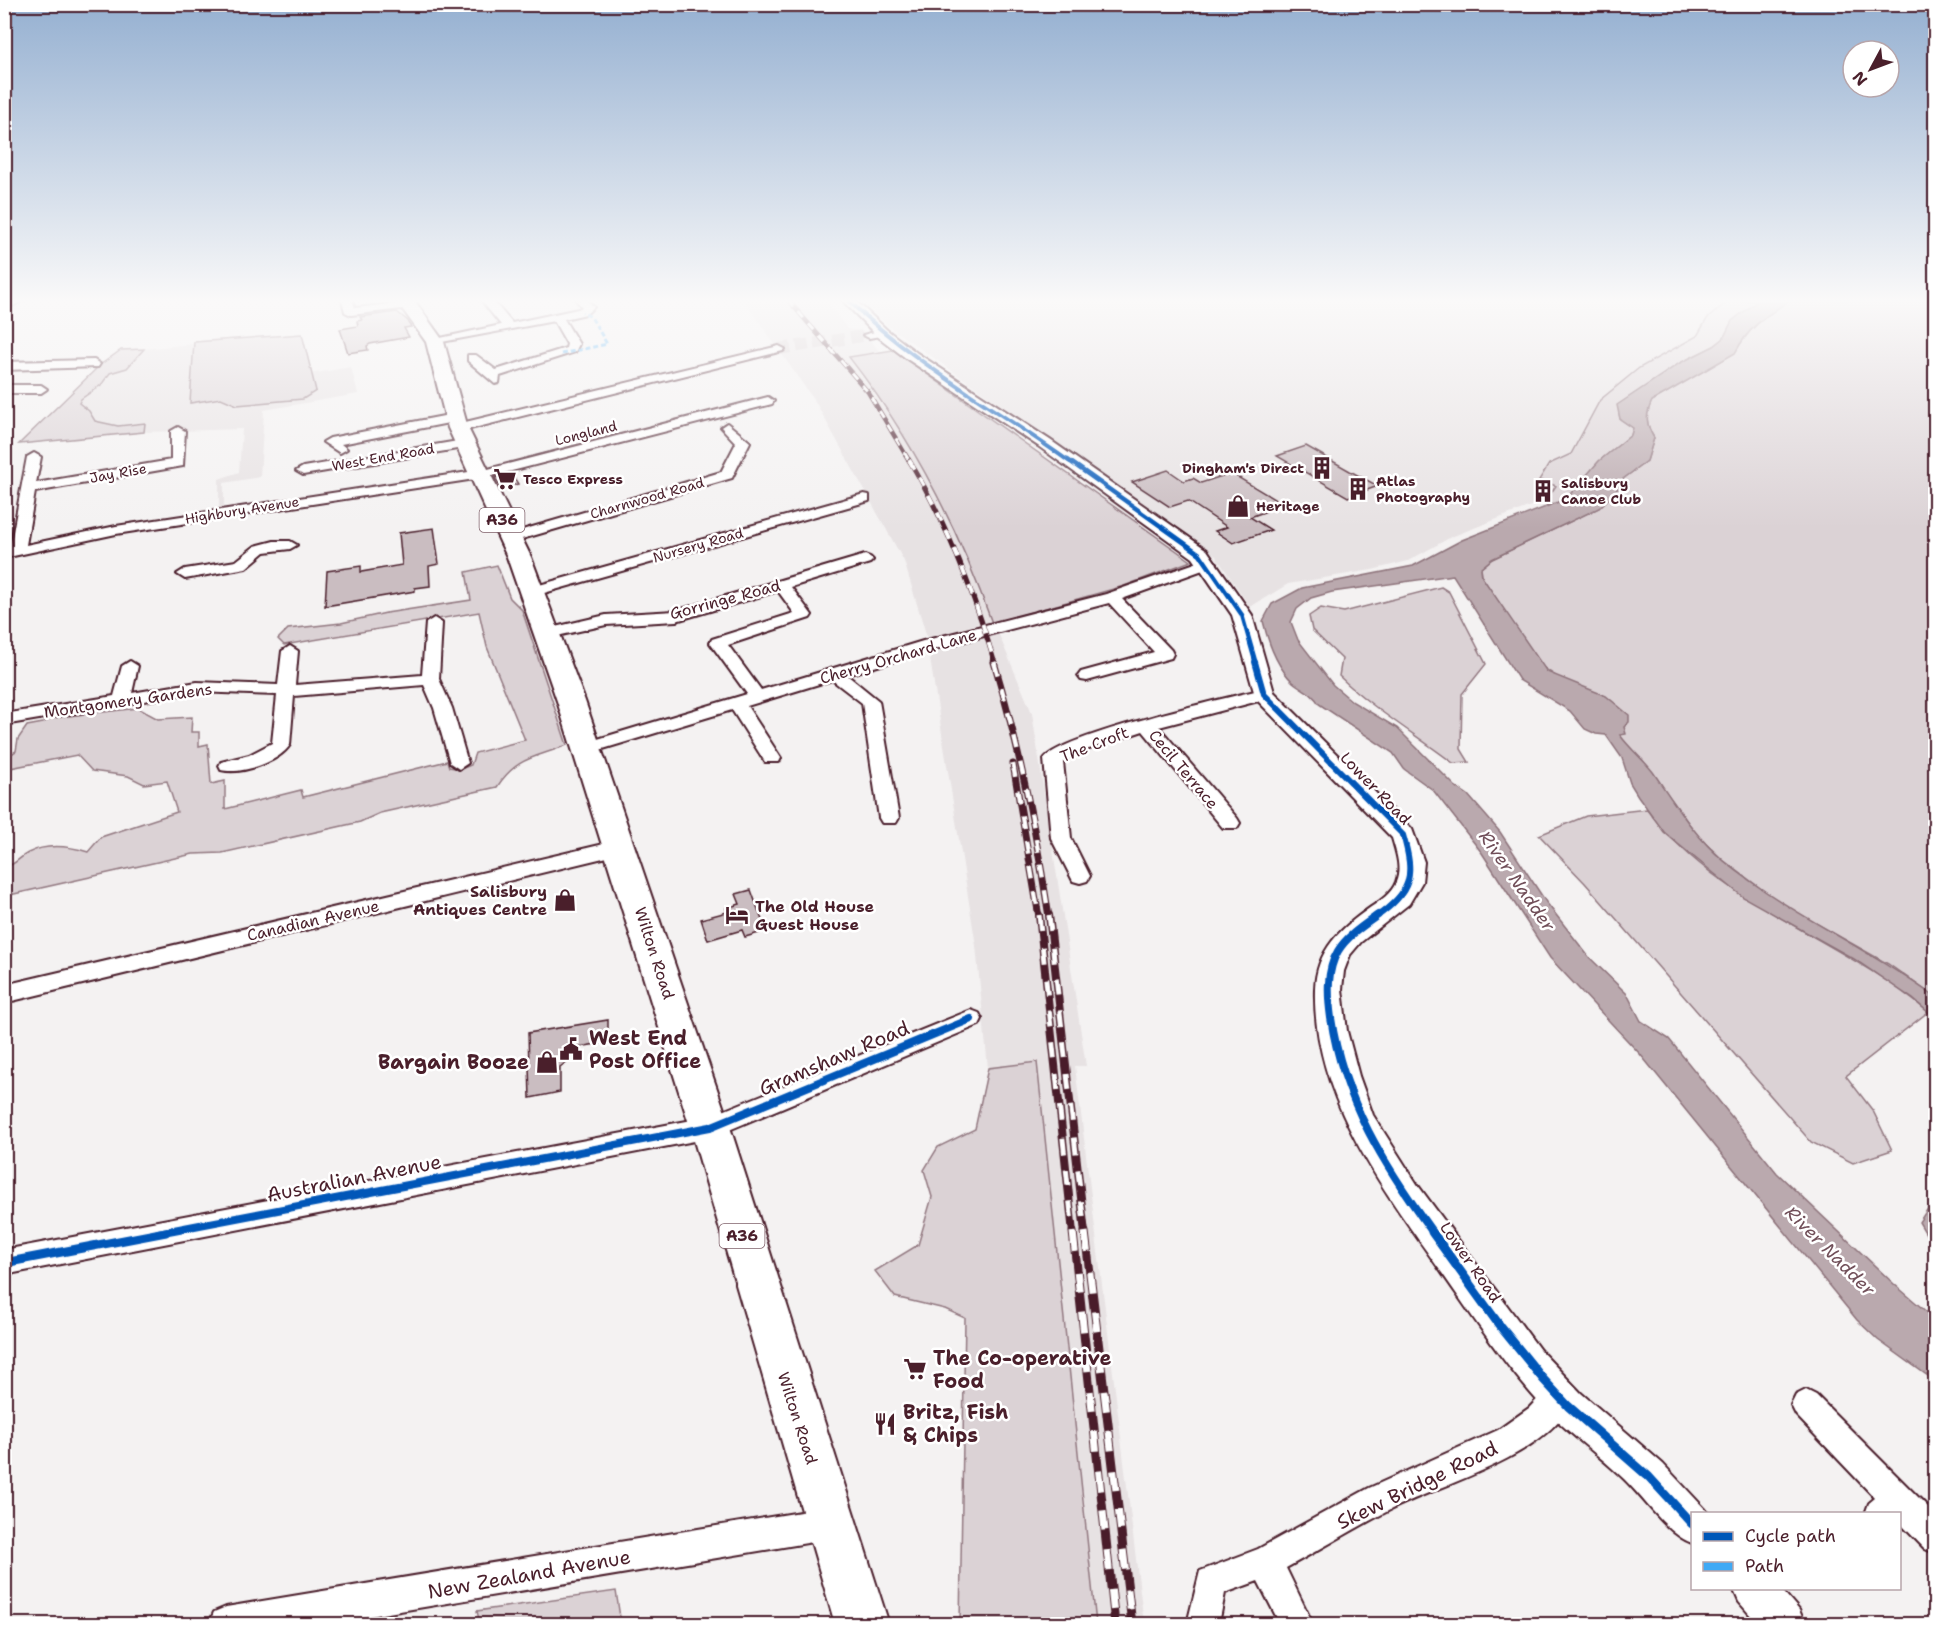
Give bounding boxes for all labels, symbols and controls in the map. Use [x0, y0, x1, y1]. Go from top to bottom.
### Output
north arrow [1841, 39, 1901, 99]
text: N [1848, 67, 1872, 90]
street label: Longland [553, 417, 619, 449]
street label: West End Road [330, 439, 436, 475]
building icon: Dingham's Direct [1309, 455, 1335, 481]
street label: Jay Rise [88, 459, 148, 487]
place label: Dingham's Direct [1182, 459, 1304, 477]
supermarket icon: Tesco Express [492, 466, 518, 492]
place label: Tesco Express [523, 470, 623, 488]
place label: Atlas Photography [1376, 472, 1470, 506]
street label: Charnwood Road [588, 473, 706, 523]
place label: Salisbury Canoe Club [1561, 474, 1641, 508]
building icon: Atlas Photography [1345, 476, 1371, 502]
building icon: Salisbury Canoe Club [1530, 478, 1556, 504]
street label: Highbury Avenue [183, 492, 301, 528]
shop icon: Heritage [1225, 493, 1251, 519]
place label: Heritage [1256, 497, 1320, 515]
road number: A36 [480, 508, 524, 532]
street label: Nursery Road [651, 523, 745, 566]
street label: Gorringe Road [667, 575, 783, 624]
street label: Cherry Orchard Lane [817, 624, 979, 689]
street label: Montgomery Gardens [43, 678, 214, 723]
street label: The Croft [1057, 722, 1131, 767]
street label: Cecil Terrace [1144, 725, 1223, 813]
street label: Lower Road [1336, 747, 1416, 829]
water label: River Nadder [1473, 826, 1561, 937]
place label: Salisbury Antiques Centre [413, 881, 547, 920]
shop icon: Salisbury Antiques Centre [552, 887, 578, 913]
street label: Canadian Avenue [245, 895, 381, 946]
place label: The Old House Guest House [755, 896, 875, 935]
hotel icon: The Old House Guest House [724, 902, 750, 928]
street label: Wilton Road [630, 904, 679, 1002]
street label: Gramshaw Road [755, 1014, 913, 1101]
place label: West End Post Office [589, 1025, 701, 1074]
public building icon: West End Post Office [558, 1036, 584, 1062]
place label: Bargain Booze [378, 1049, 529, 1075]
shop icon: Bargain Booze [534, 1049, 560, 1075]
street label: Australian Avenue [264, 1148, 444, 1208]
water label: River Nadder [1780, 1201, 1880, 1301]
street label: Lower Road [1435, 1218, 1506, 1307]
road number: A36 [720, 1224, 764, 1248]
place label: The Co-operative Food [933, 1345, 1111, 1394]
supermarket icon: The Co-operative Food [902, 1356, 928, 1382]
street label: Wilton Road [773, 1369, 822, 1467]
place label: Britz, Fish & Chips [903, 1399, 1008, 1448]
restaurant icon: Britz, Fish & Chips [872, 1411, 898, 1437]
street label: Skew Bridge Road [1332, 1435, 1502, 1535]
legend [1691, 1512, 1901, 1590]
text: Cycle path [1745, 1524, 1836, 1548]
street label: New Zealand Avenue [425, 1543, 633, 1605]
text: Path [1745, 1554, 1784, 1578]

